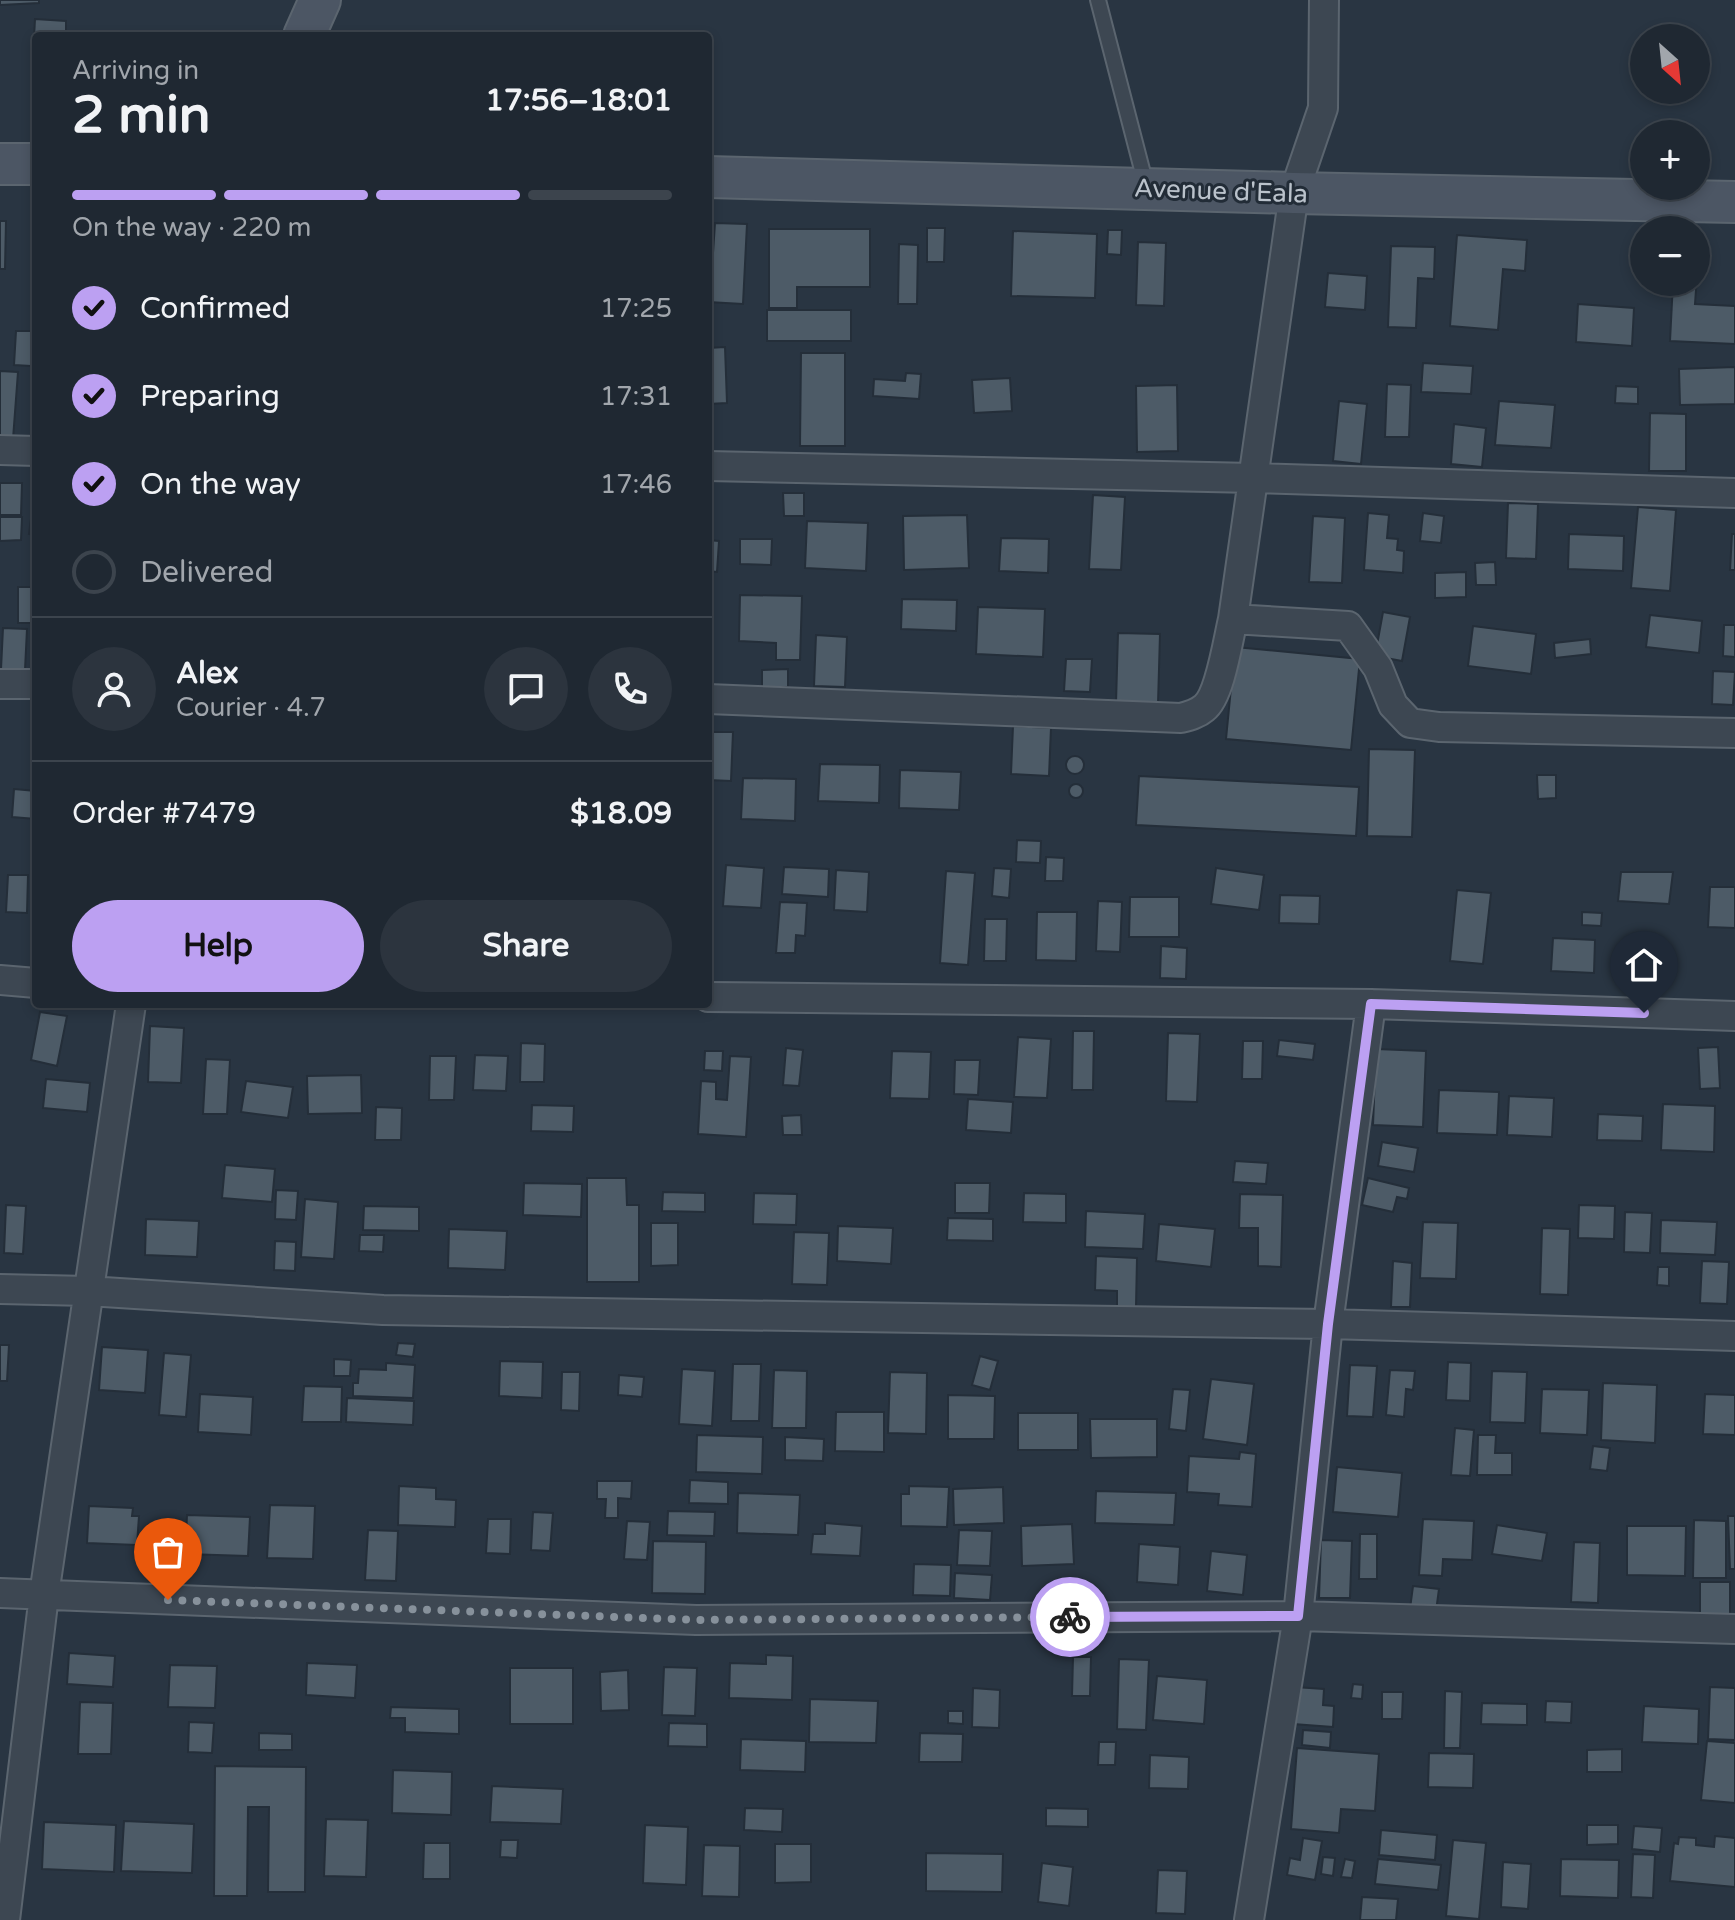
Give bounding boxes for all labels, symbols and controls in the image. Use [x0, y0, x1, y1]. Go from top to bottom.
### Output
north arrow [1630, 24, 1710, 104]
map controls [1630, 24, 1710, 296]
text: Arriving in [72, 55, 199, 86]
text: 17:56–18:01 [485, 82, 672, 119]
text: 2 min [72, 84, 211, 147]
button: + [1630, 120, 1710, 200]
street label: Avenue d'Eala [1133, 172, 1309, 210]
text: On the way · 220 m [72, 212, 311, 243]
button: − [1630, 216, 1710, 296]
icon: check [72, 286, 116, 330]
text: Confirmed [140, 290, 291, 327]
text: 17:25 [600, 293, 672, 324]
icon: check [72, 374, 116, 418]
text: Preparing [140, 378, 280, 415]
text: 17:31 [600, 381, 672, 412]
icon: check [72, 462, 116, 506]
text: On the way [140, 466, 301, 503]
text: 17:46 [600, 469, 672, 500]
text: Delivered [140, 554, 274, 591]
button: person [72, 647, 156, 731]
button: chat [484, 647, 568, 731]
button: phone [588, 647, 672, 731]
text: Alex [176, 655, 239, 692]
text: Courier · 4.7 [176, 692, 326, 723]
text: Order #7479 [72, 795, 256, 832]
text: $18.09 [570, 795, 672, 832]
button: Help [72, 900, 364, 992]
button: Share [380, 900, 672, 992]
pin [1610, 931, 1678, 1013]
icon: home [1622, 943, 1666, 987]
pin [134, 1518, 202, 1600]
icon: bag [146, 1530, 190, 1574]
courier [1030, 1577, 1110, 1657]
icon: bike [1048, 1595, 1092, 1639]

